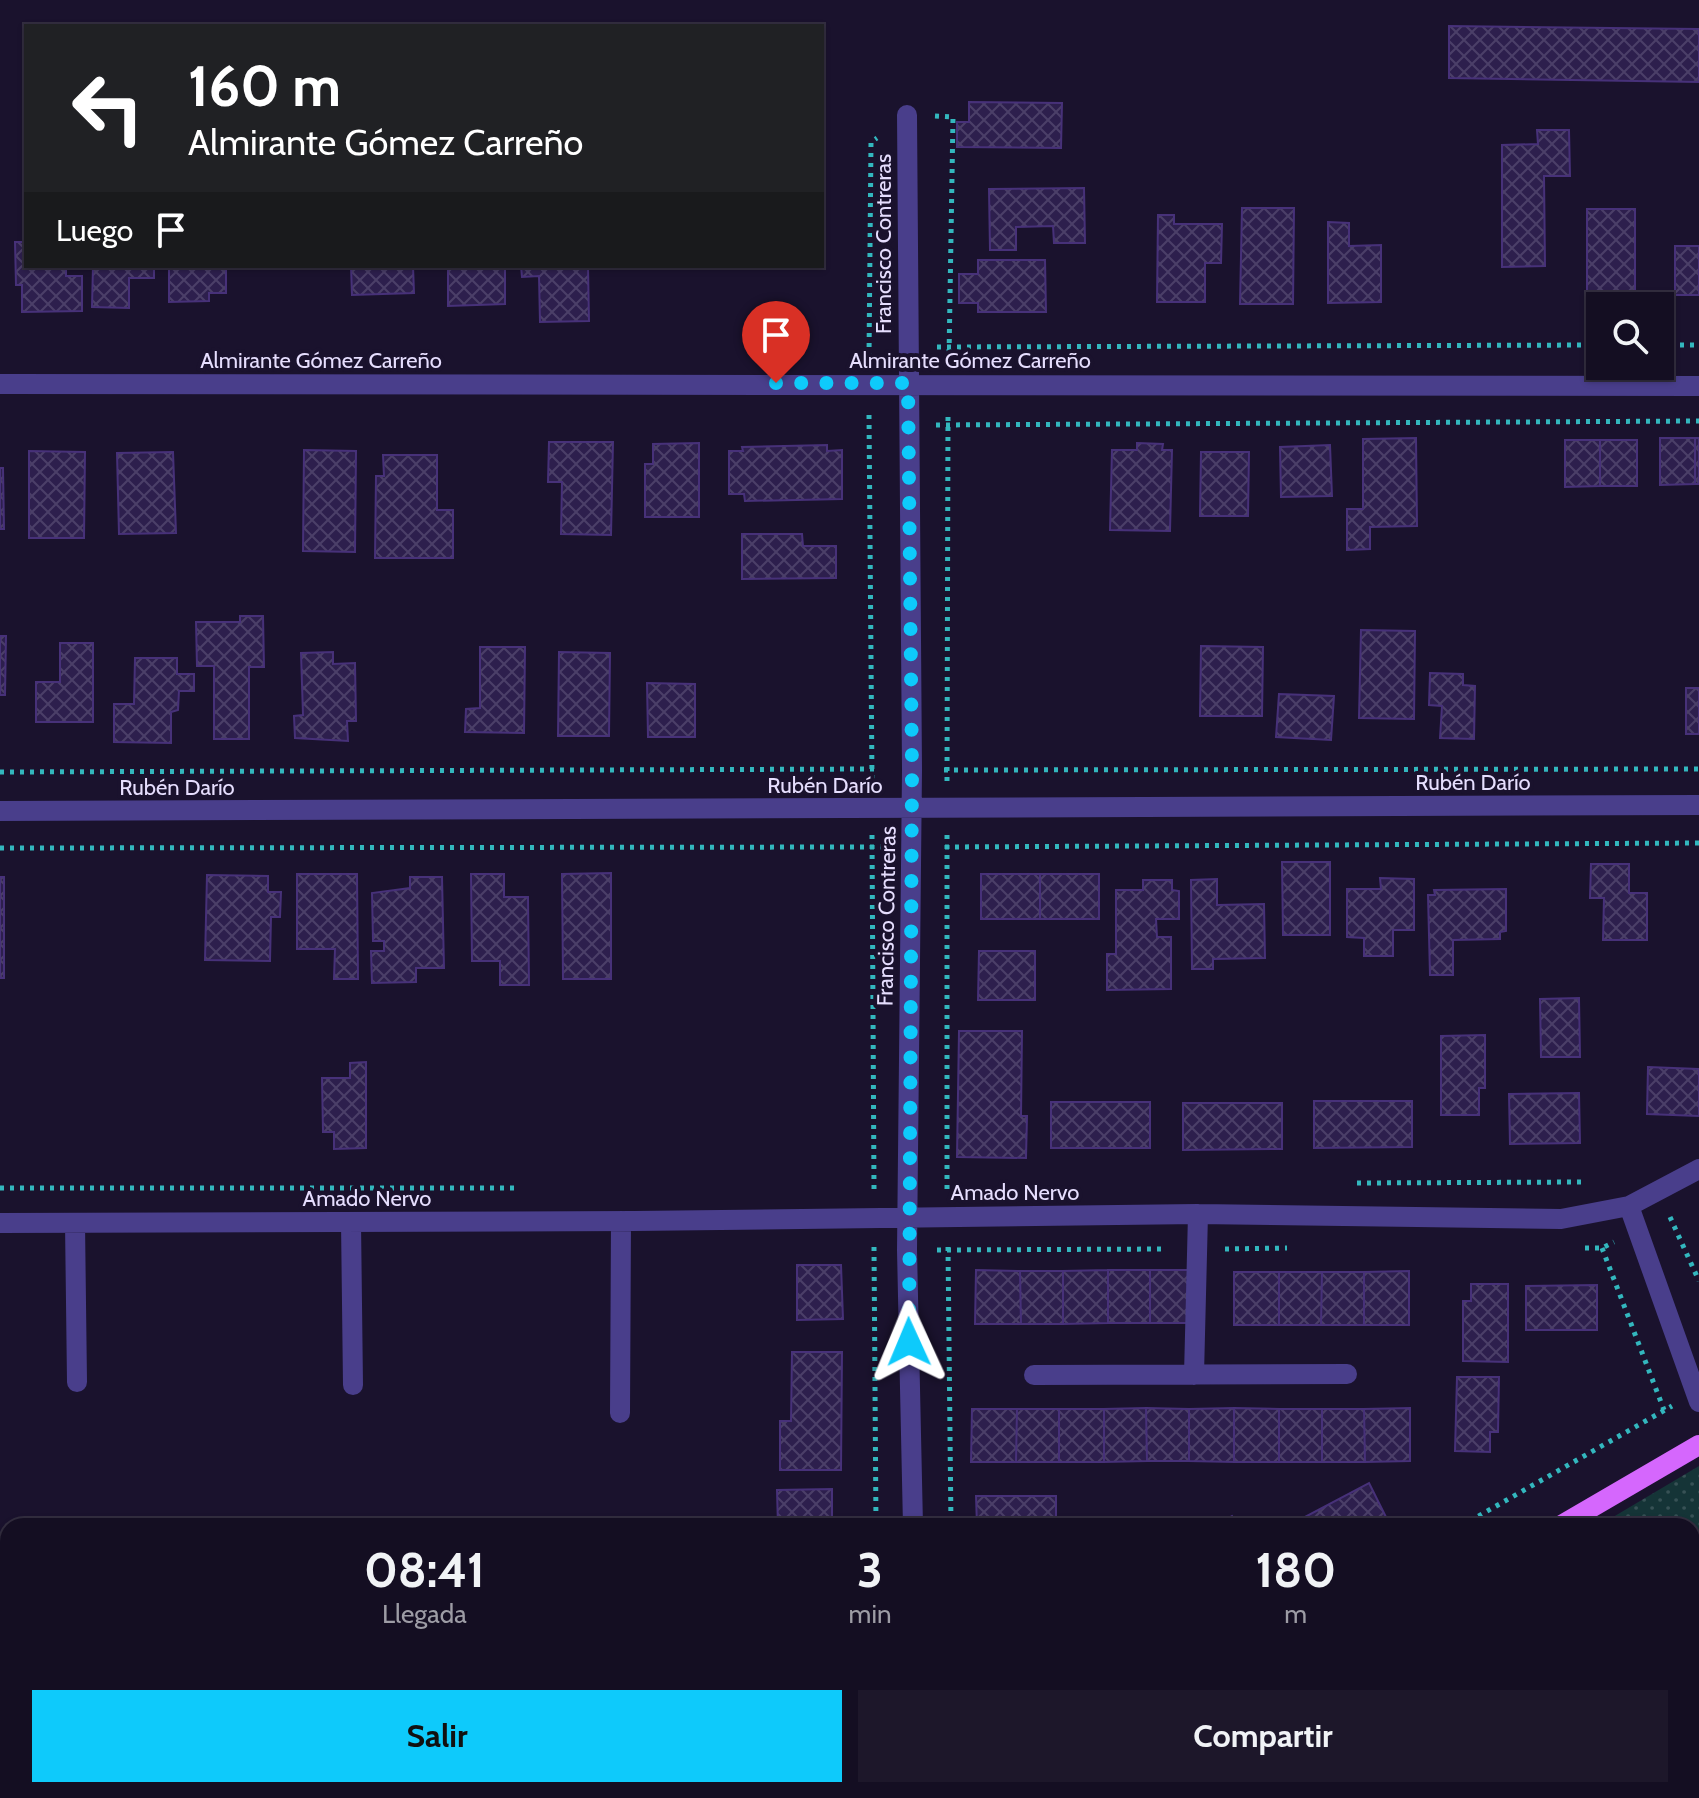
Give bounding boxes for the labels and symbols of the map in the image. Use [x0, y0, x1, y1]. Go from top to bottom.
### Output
street label: Francisco Contreras [870, 154, 897, 334]
pin [742, 301, 810, 383]
street label: Almirante Gómez Carreño [200, 347, 442, 374]
street label: Almirante Gómez Carreño [849, 347, 1091, 374]
street label: Rubén Darío [1415, 769, 1531, 796]
street label: Rubén Darío [767, 772, 883, 799]
street label: Rubén Darío [119, 774, 235, 801]
street label: Francisco Contreras [871, 826, 902, 1006]
street label: Amado Nervo [951, 1179, 1079, 1206]
street label: Amado Nervo [303, 1185, 431, 1212]
position arrow [867, 1300, 951, 1384]

